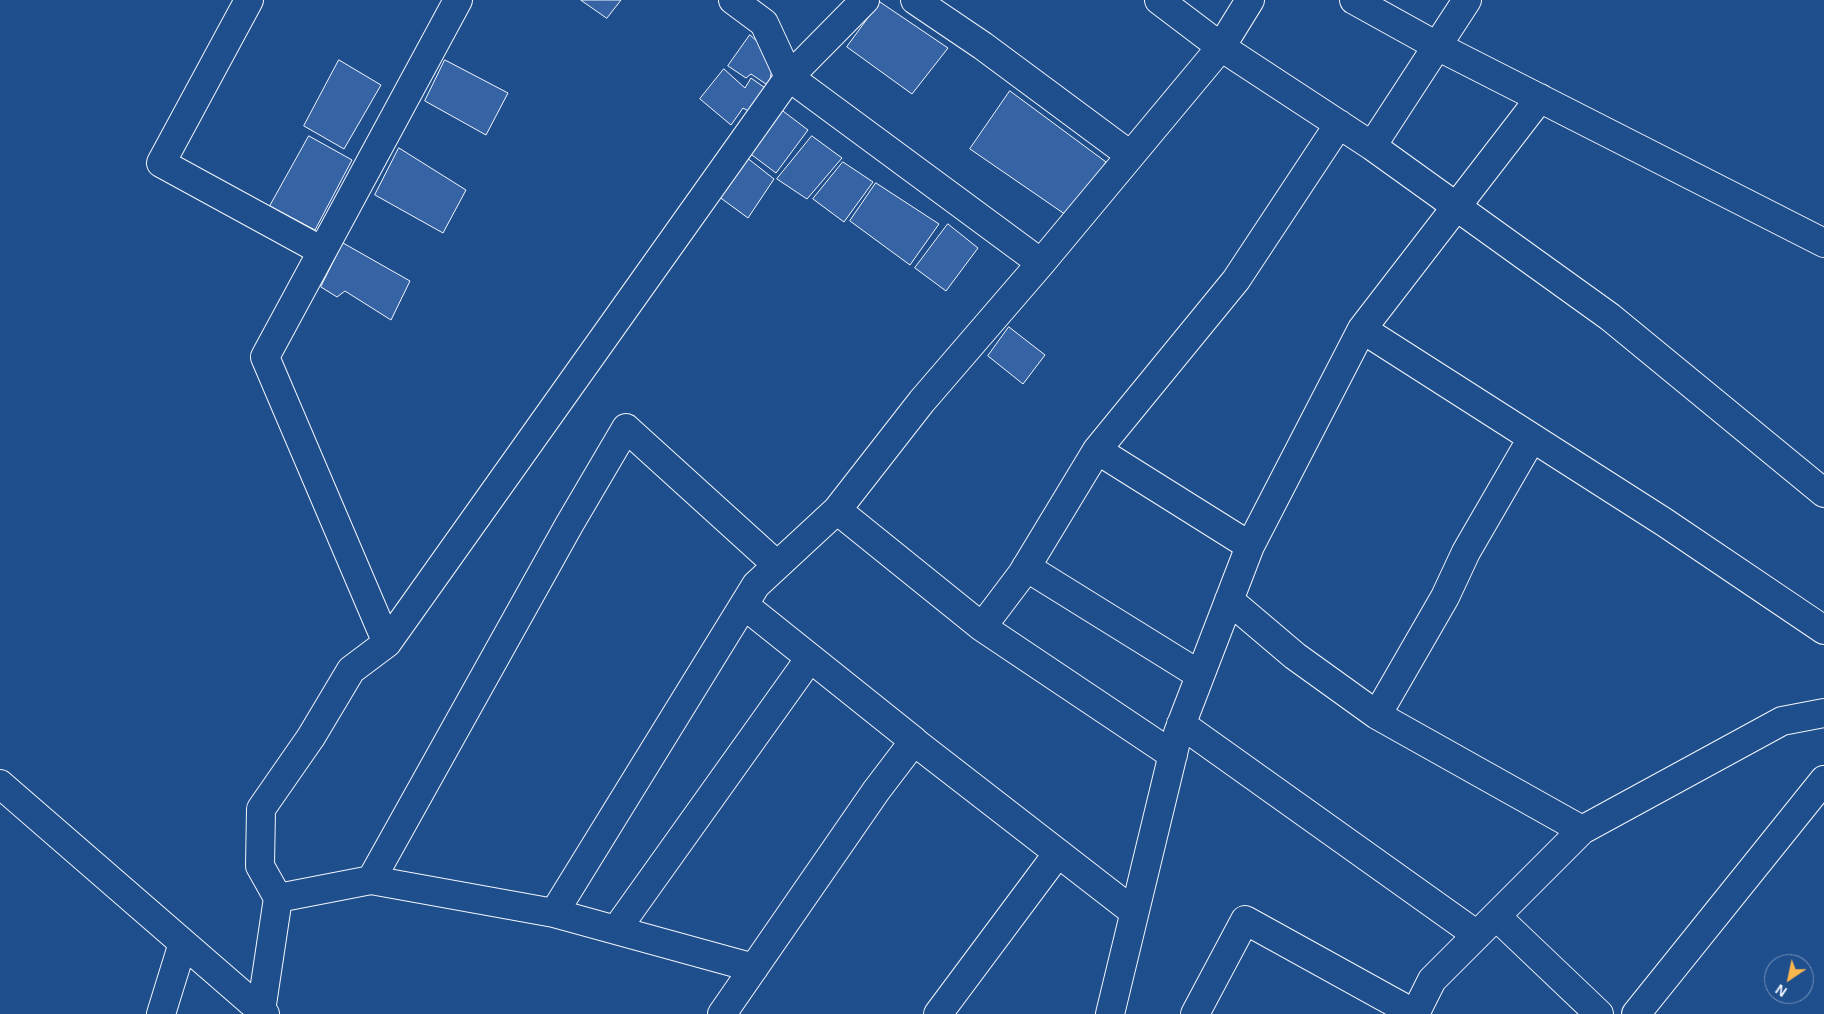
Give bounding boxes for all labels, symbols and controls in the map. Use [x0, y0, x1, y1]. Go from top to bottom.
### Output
north arrow [1764, 954, 1814, 1004]
text: N [1773, 981, 1790, 1000]

